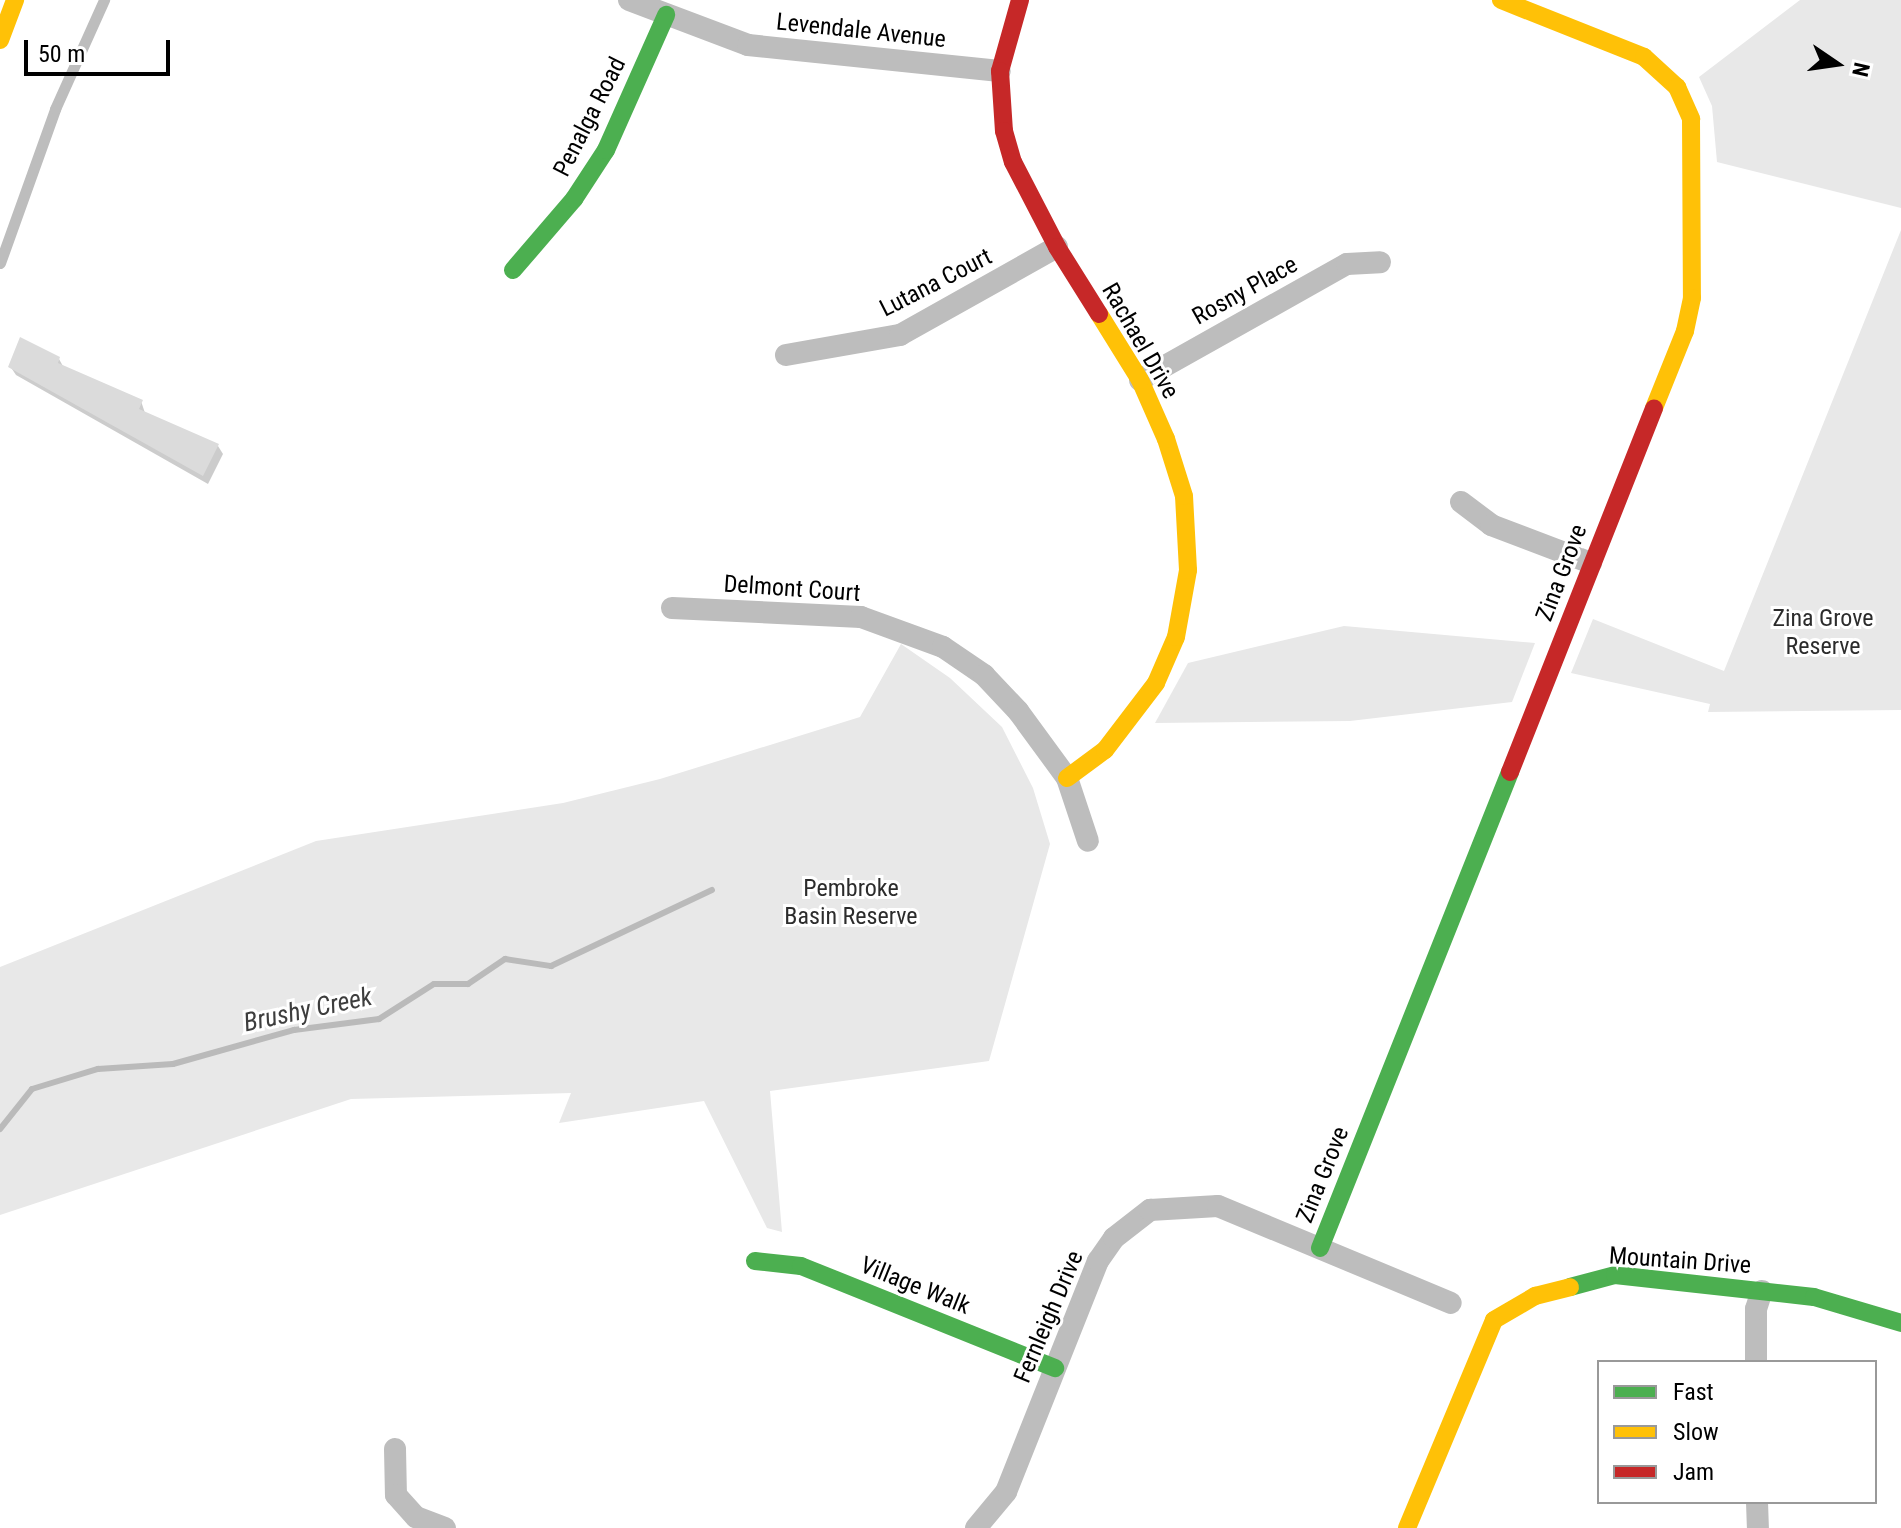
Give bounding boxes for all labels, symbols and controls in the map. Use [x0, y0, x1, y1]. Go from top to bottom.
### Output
street label: Levendale Avenue [775, 8, 947, 54]
scale bar [28, 24, 174, 74]
north arrow [1797, 24, 1877, 104]
text: 50 m [38, 40, 85, 68]
street label: Penalga Road [548, 53, 632, 181]
text: N [1847, 60, 1875, 79]
street label: Lutana Court [875, 242, 997, 324]
street label: Rosny Place [1188, 250, 1302, 332]
street label: Rachael Drive [1095, 278, 1185, 404]
street label: Zina Grove [1530, 521, 1594, 625]
street label: Delmont Court [723, 570, 861, 608]
park label: Zina Grove Reserve [1772, 605, 1874, 661]
park label: Pembroke Basin Reserve [784, 875, 918, 931]
water label: Brushy Creek [241, 981, 375, 1039]
street label: Zina Grove [1291, 1123, 1355, 1227]
street label: Mountain Drive [1608, 1242, 1752, 1280]
street label: Fernleigh Drive [1008, 1247, 1090, 1387]
street label: Village Walk [856, 1251, 974, 1321]
legend [1597, 1360, 1877, 1504]
text: Fast [1673, 1378, 1714, 1406]
text: Slow [1673, 1418, 1719, 1446]
text: Jam [1673, 1458, 1714, 1486]

